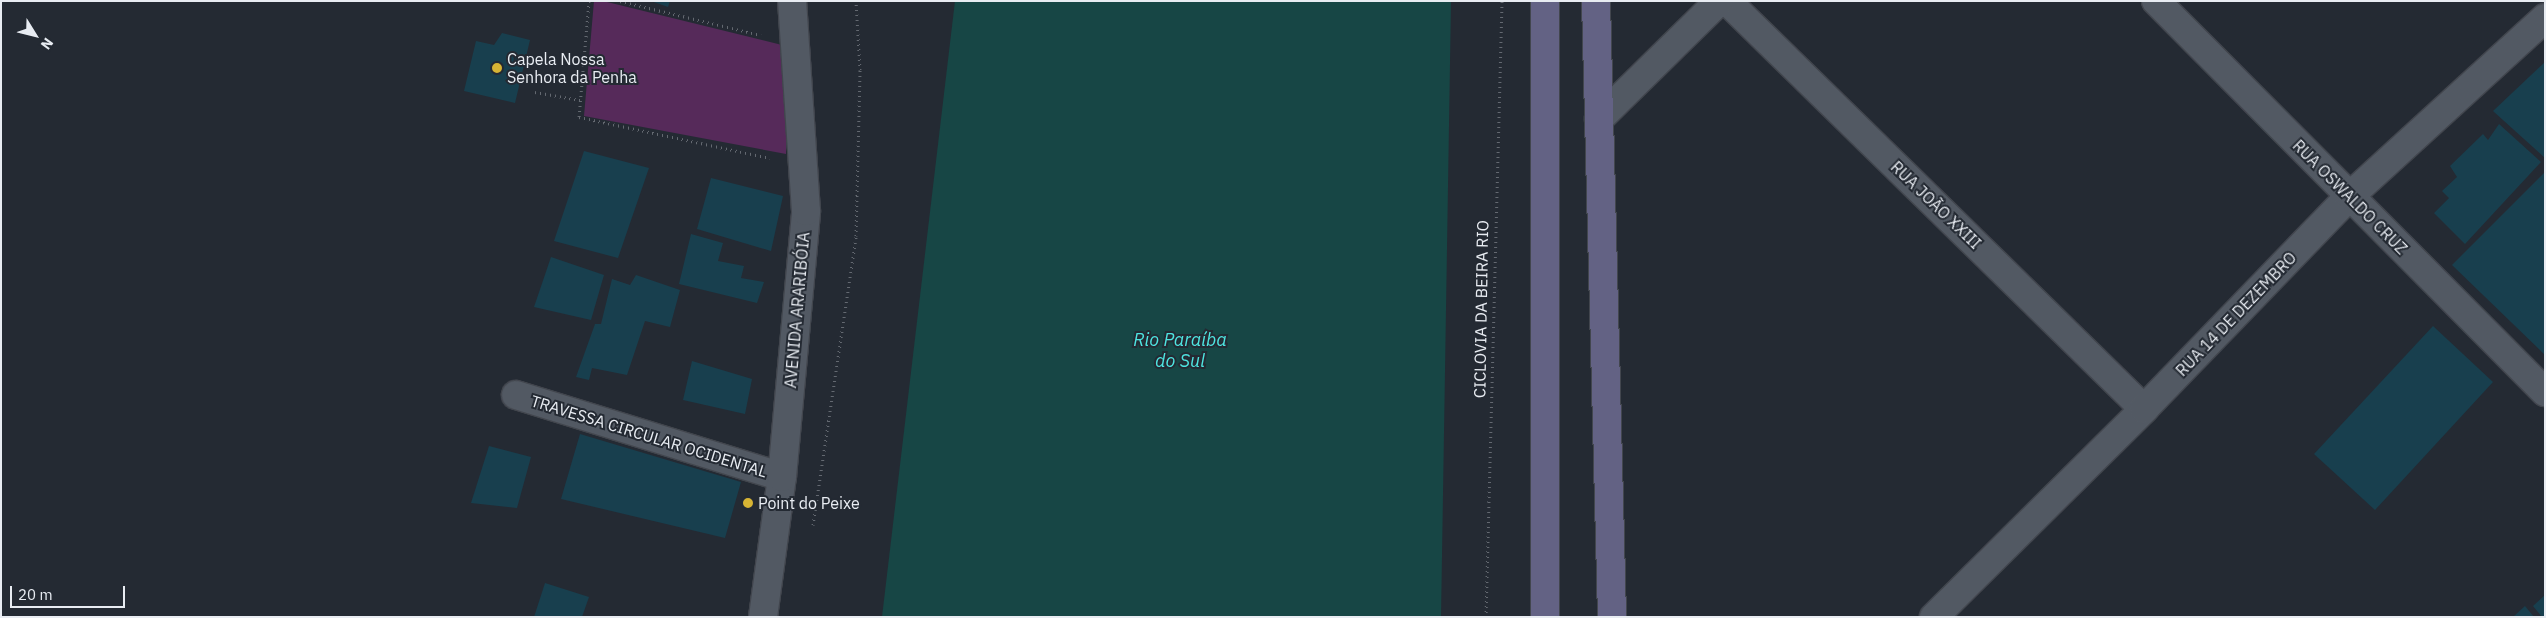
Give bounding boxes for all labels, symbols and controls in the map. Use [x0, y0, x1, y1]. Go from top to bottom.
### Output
north arrow [10, 10, 60, 60]
text: N [37, 34, 57, 53]
place label: Capela Nossa Senhora da Penha [507, 49, 637, 87]
marker: Capela Nossa Senhora da Penha [491, 62, 503, 74]
street label: RUA OSWALDO CRUZ [2289, 136, 2411, 258]
street label: RUA JOÃO XXIII [1887, 157, 1985, 253]
street label: CICLOVIA DA BEIRA RIO [1470, 220, 1492, 398]
street label: AVENIDA ARARIBÓIA [781, 231, 813, 389]
street label: RUA 14 DE DEZEMBRO [2172, 248, 2300, 380]
water label: Rio Paraíba do Sul [1133, 330, 1227, 372]
street label: TRAVESSA CIRCULAR OCIDENTAL [529, 391, 769, 481]
place label: Point do Peixe [758, 493, 860, 513]
marker: Point do Peixe [742, 497, 754, 509]
scale bar [12, 576, 128, 608]
text: 20 m [18, 585, 53, 604]

